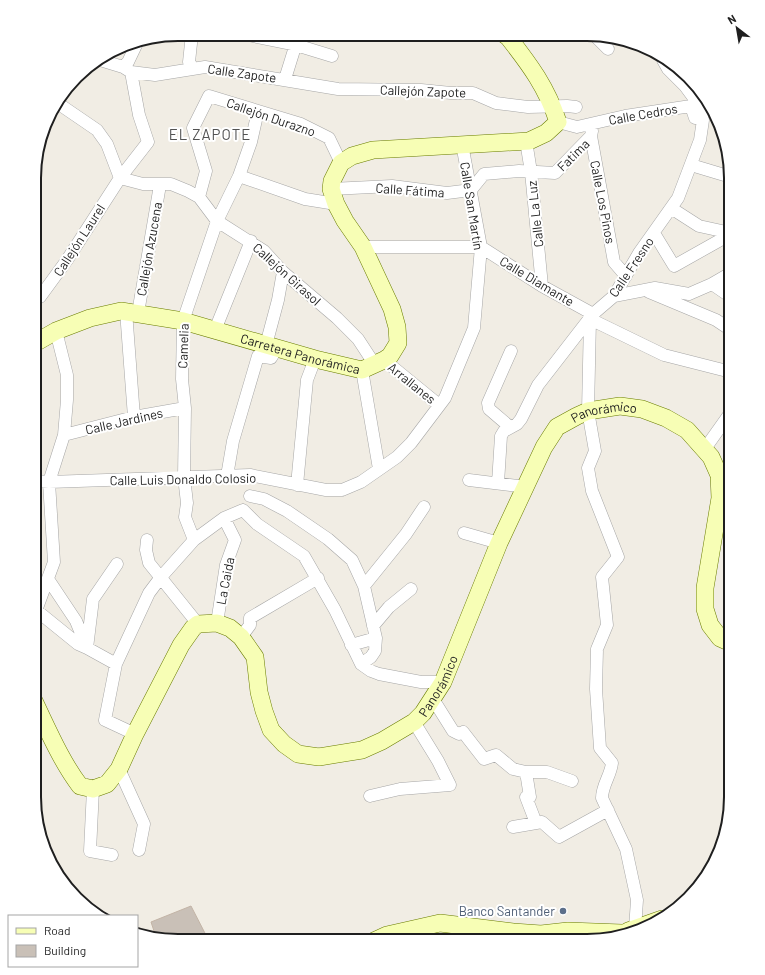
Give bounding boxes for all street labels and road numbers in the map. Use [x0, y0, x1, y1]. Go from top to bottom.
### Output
street label: Calle Zapote [207, 60, 277, 86]
street label: Callejón Zapote [380, 81, 467, 101]
street label: Callejón Durazno [224, 94, 318, 140]
street label: Calle Cedros [607, 100, 679, 128]
street label: Fatima [554, 136, 592, 174]
street label: Calle Los Pinos [587, 159, 619, 245]
street label: Calle San Martín [457, 161, 487, 251]
street label: Calle Fátima [375, 180, 445, 200]
street label: Calle La Luz [524, 180, 546, 248]
street label: Callejón Laurel [50, 201, 108, 279]
street label: Callejón Azucena [133, 201, 165, 297]
street label: Calle Fresno [605, 234, 657, 300]
street label: Callejón Girasol [250, 239, 324, 309]
street label: Calle Diamante [497, 253, 577, 309]
street label: Camelia [174, 323, 192, 369]
street label: Carretera Panorámica [239, 330, 362, 377]
street label: Arrallanes [385, 359, 439, 407]
street label: Panorámico [568, 398, 638, 426]
street label: Calle Jardines [84, 404, 164, 438]
street label: Calle Luis Donaldo Colosio [110, 470, 256, 488]
street label: La Caida [213, 556, 237, 606]
street label: Panorámico [415, 653, 461, 720]

